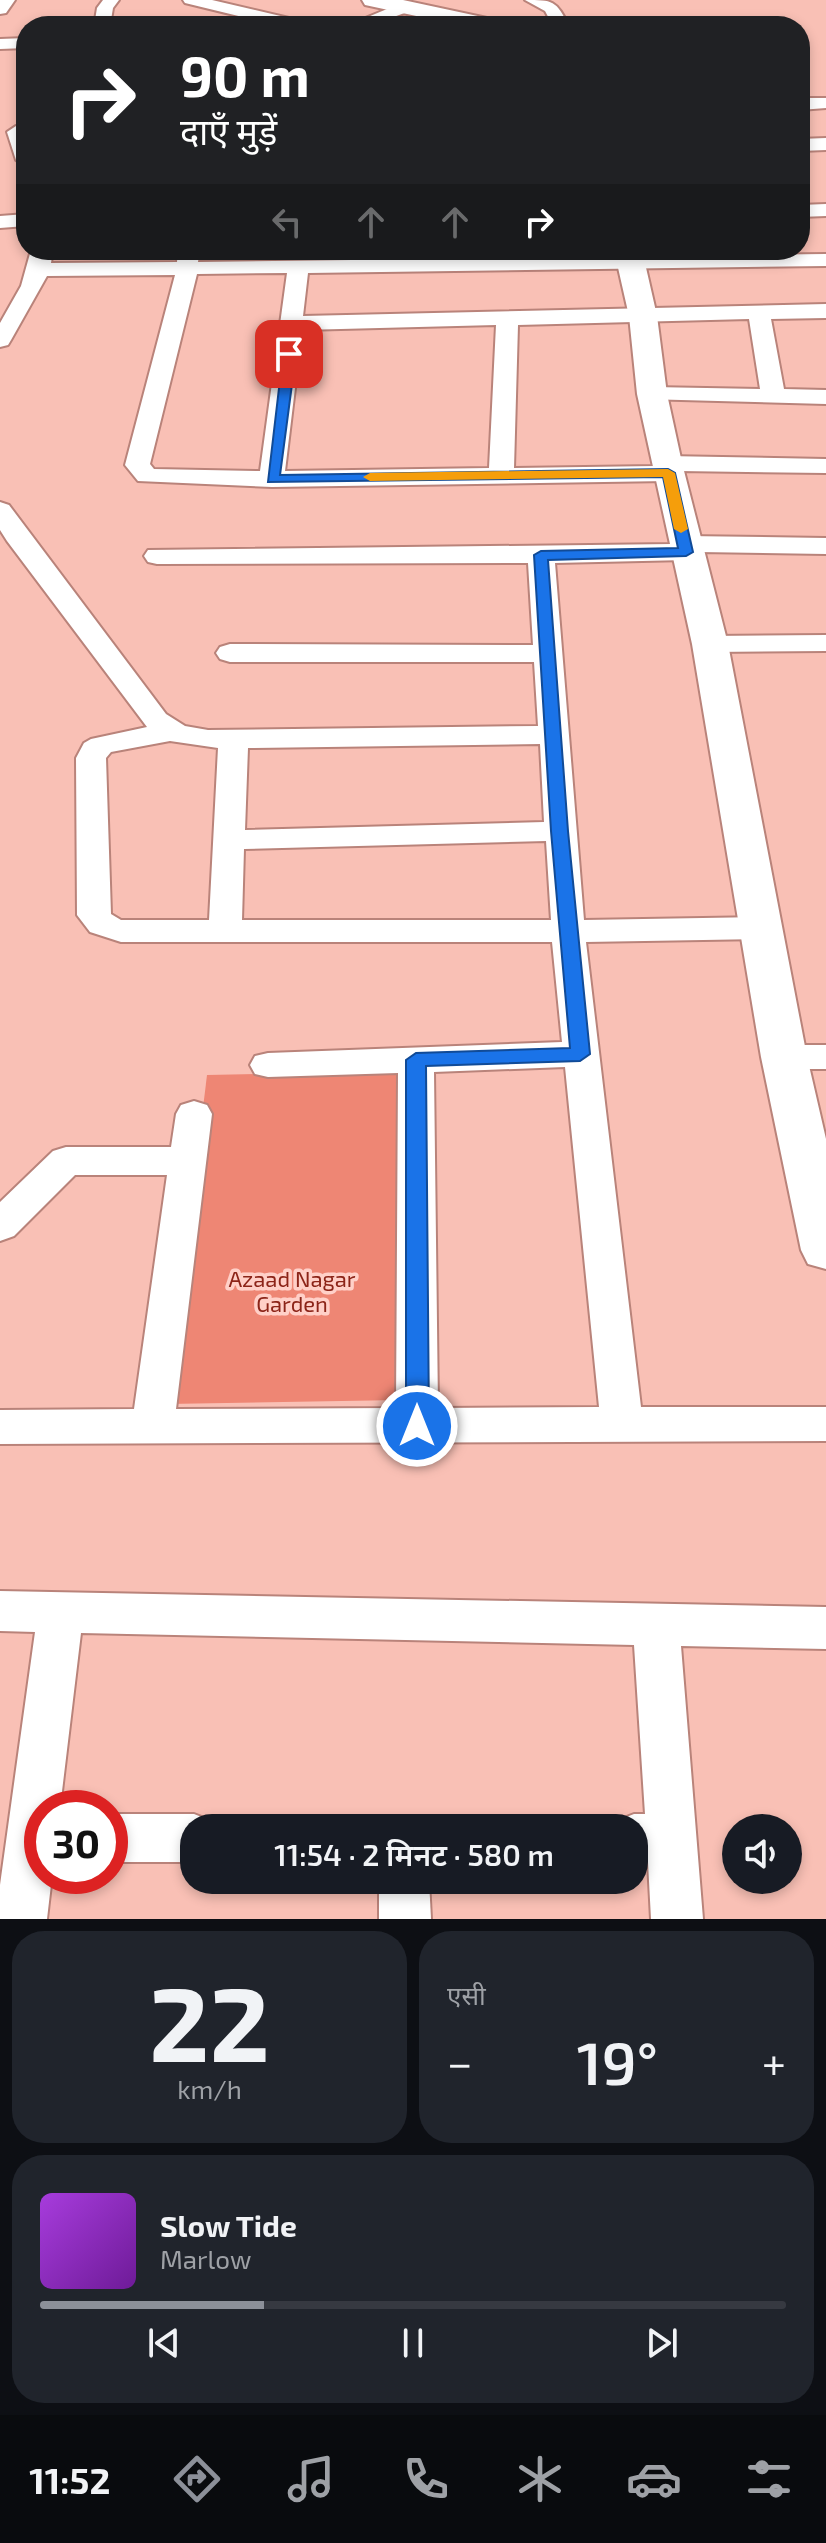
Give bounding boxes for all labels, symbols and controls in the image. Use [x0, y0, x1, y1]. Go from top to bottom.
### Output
text: 90 m [180, 41, 310, 108]
icon: right [48, 48, 152, 152]
text: दाएँ मुड़ें [180, 109, 277, 152]
icon: left [265, 200, 309, 244]
icon: ahead [349, 200, 393, 244]
icon: ahead [433, 200, 477, 244]
icon: right [517, 200, 561, 244]
pin [255, 320, 323, 388]
icon: arrive [267, 332, 311, 376]
park label: Azaad Nagar Garden [228, 1265, 356, 1316]
position arrow [375, 1384, 459, 1468]
speed limit sign: 30 [24, 1790, 128, 1894]
map controls [722, 1814, 802, 1894]
button: sound [722, 1814, 802, 1894]
text: 11:54 · 2 मिनट · 580 m [274, 1836, 554, 1872]
text: 22 [149, 1958, 270, 2083]
text: एसी [447, 1979, 486, 2010]
text: 19° [577, 2025, 658, 2097]
text: − [447, 2035, 473, 2088]
text: + [762, 2035, 786, 2088]
text: km/h [177, 2073, 242, 2104]
text: Slow Tide [160, 2207, 297, 2243]
text: Marlow [160, 2243, 251, 2274]
icon: previous [142, 2321, 186, 2365]
icon: pause [391, 2321, 435, 2365]
icon: next [640, 2321, 684, 2365]
icon: directions [169, 2451, 225, 2507]
icon: music [283, 2451, 339, 2507]
icon: phone [398, 2451, 454, 2507]
icon: climate [512, 2451, 568, 2507]
icon: car [626, 2451, 682, 2507]
icon: filters [741, 2451, 797, 2507]
text: 11:52 [29, 2458, 110, 2501]

